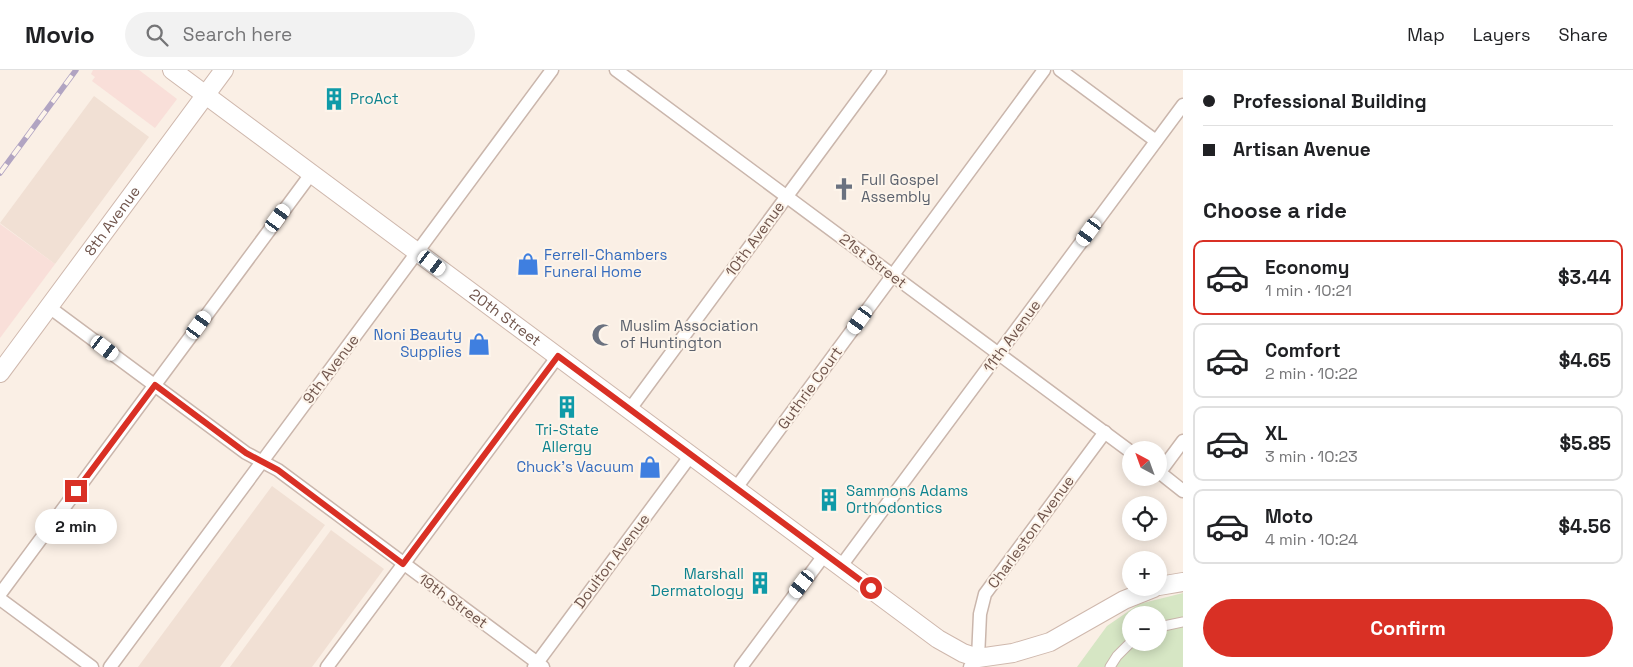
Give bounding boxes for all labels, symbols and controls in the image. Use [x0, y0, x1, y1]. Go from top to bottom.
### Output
search box [125, 12, 475, 57]
text: Movio [25, 19, 95, 50]
icon: search [143, 21, 171, 49]
text: Search here [183, 22, 292, 47]
text: Map [1407, 23, 1445, 46]
text: Layers [1473, 23, 1530, 46]
text: Share [1558, 23, 1608, 46]
building icon: ProAct [321, 86, 347, 112]
place label: ProAct [350, 89, 399, 108]
text: Professional Building [1233, 89, 1427, 114]
text: Artisan Avenue [1233, 137, 1371, 162]
place label: Full Gospel Assembly [861, 170, 939, 206]
church icon: Full Gospel Assembly [831, 176, 857, 202]
street label: 8th Avenue [80, 182, 144, 259]
text: Choose a ride [1203, 196, 1347, 224]
street label: 10th Avenue [721, 197, 788, 280]
car [263, 201, 292, 235]
car [1074, 215, 1103, 249]
street label: 21st Street [836, 229, 911, 292]
place label: Ferrell-Chambers Funeral Home [544, 245, 667, 281]
car [415, 248, 448, 278]
shop icon: Ferrell-Chambers Funeral Home [515, 251, 541, 277]
icon: car [1205, 255, 1250, 300]
text: Economy [1265, 255, 1349, 280]
text: $3.44 [1558, 265, 1611, 290]
text: 1 min · 10:21 [1265, 280, 1352, 301]
street label: 20th Street [466, 284, 545, 350]
street label: 11th Avenue [979, 296, 1044, 376]
car [845, 303, 874, 337]
car [184, 308, 213, 342]
place label: Muslim Association of Huntington [620, 316, 758, 352]
mosque icon: Muslim Association of Huntington [590, 322, 616, 348]
place label: Noni Beauty Supplies [374, 325, 462, 361]
street label: 9th Avenue [298, 330, 363, 407]
shop icon: Noni Beauty Supplies [466, 331, 492, 357]
car [88, 333, 121, 363]
icon: car [1205, 338, 1250, 383]
text: Comfort [1265, 338, 1341, 363]
street label: Guthrie Court [773, 342, 846, 433]
text: $4.65 [1559, 348, 1611, 373]
text: 2 min · 10:22 [1265, 363, 1358, 384]
building icon: Tri-State Allergy [554, 394, 580, 420]
place label: Tri-State Allergy [535, 420, 599, 456]
icon: car [1205, 421, 1250, 466]
text: XL [1265, 421, 1288, 446]
text: $5.85 [1560, 431, 1611, 456]
north arrow [1122, 441, 1168, 486]
map controls [1122, 441, 1167, 651]
text: 3 min · 10:23 [1265, 446, 1358, 467]
shop icon: Chuck's Vacuum [637, 454, 663, 480]
place label: Chuck's Vacuum [516, 457, 634, 476]
street label: Charleston Avenue [983, 471, 1078, 592]
route end [65, 480, 87, 502]
place label: Sammons Adams Orthodontics [846, 481, 968, 517]
building icon: Sammons Adams Orthodontics [816, 487, 842, 513]
button: locate [1122, 496, 1167, 541]
icon: car [1205, 504, 1250, 549]
text: Moto [1265, 504, 1313, 529]
callout: 2 min [35, 508, 117, 544]
street label: Doulton Avenue [570, 509, 654, 612]
text: $4.56 [1559, 514, 1611, 539]
text: 2 min [55, 516, 97, 537]
text: 4 min · 10:24 [1265, 529, 1358, 550]
button: + [1122, 551, 1167, 596]
place label: Marshall Dermatology [651, 564, 744, 600]
car [786, 568, 817, 600]
street label: 19th Street [415, 569, 492, 632]
building icon: Marshall Dermatology [747, 570, 773, 596]
route start [860, 577, 882, 599]
button: Confirm [1203, 599, 1613, 657]
button: − [1122, 606, 1167, 651]

